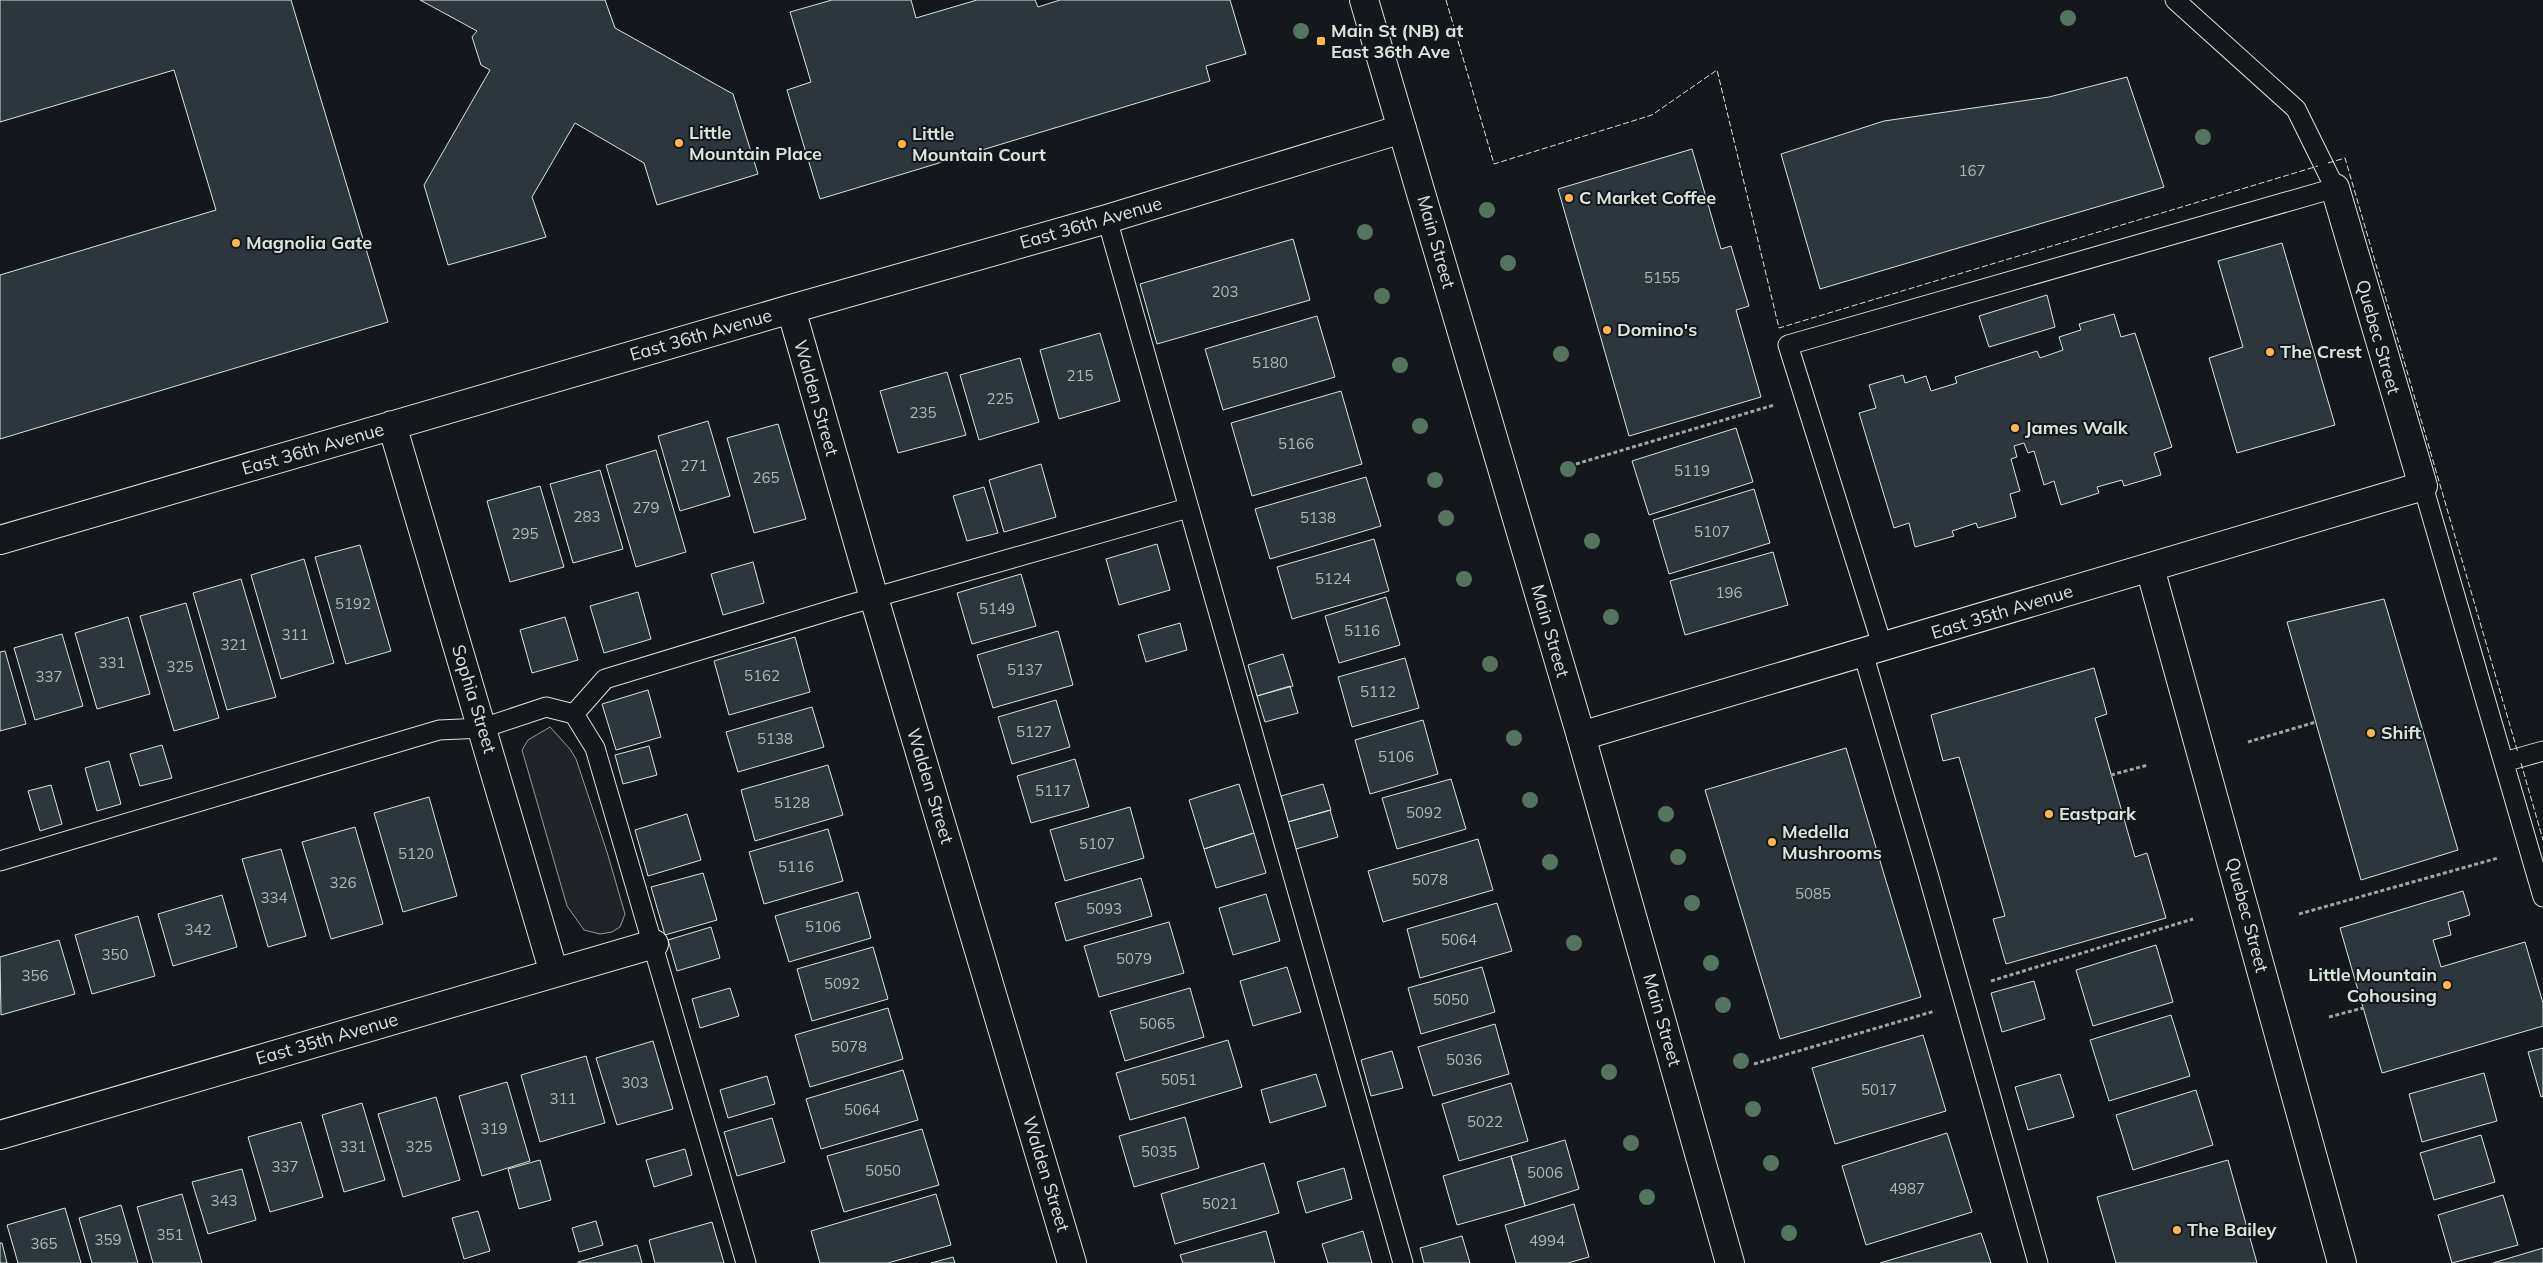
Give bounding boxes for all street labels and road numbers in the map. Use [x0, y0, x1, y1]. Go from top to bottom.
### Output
street label: East 36th Avenue [1017, 191, 1165, 254]
street label: Main Street [1412, 193, 1461, 291]
street label: Quebec Street [2351, 277, 2406, 397]
street label: East 36th Avenue [627, 303, 775, 366]
street label: Walden Street [789, 337, 844, 459]
street label: East 36th Avenue [239, 417, 387, 480]
street label: East 35th Avenue [1928, 579, 2075, 644]
street label: Main Street [1526, 582, 1575, 680]
street label: Sophia Street [447, 642, 502, 756]
street label: Walden Street [902, 725, 959, 846]
street label: Quebec Street [2221, 855, 2274, 975]
street label: Main Street [1638, 971, 1687, 1069]
street label: East 35th Avenue [253, 1007, 401, 1070]
street label: Walden Street [1018, 1113, 1075, 1234]

